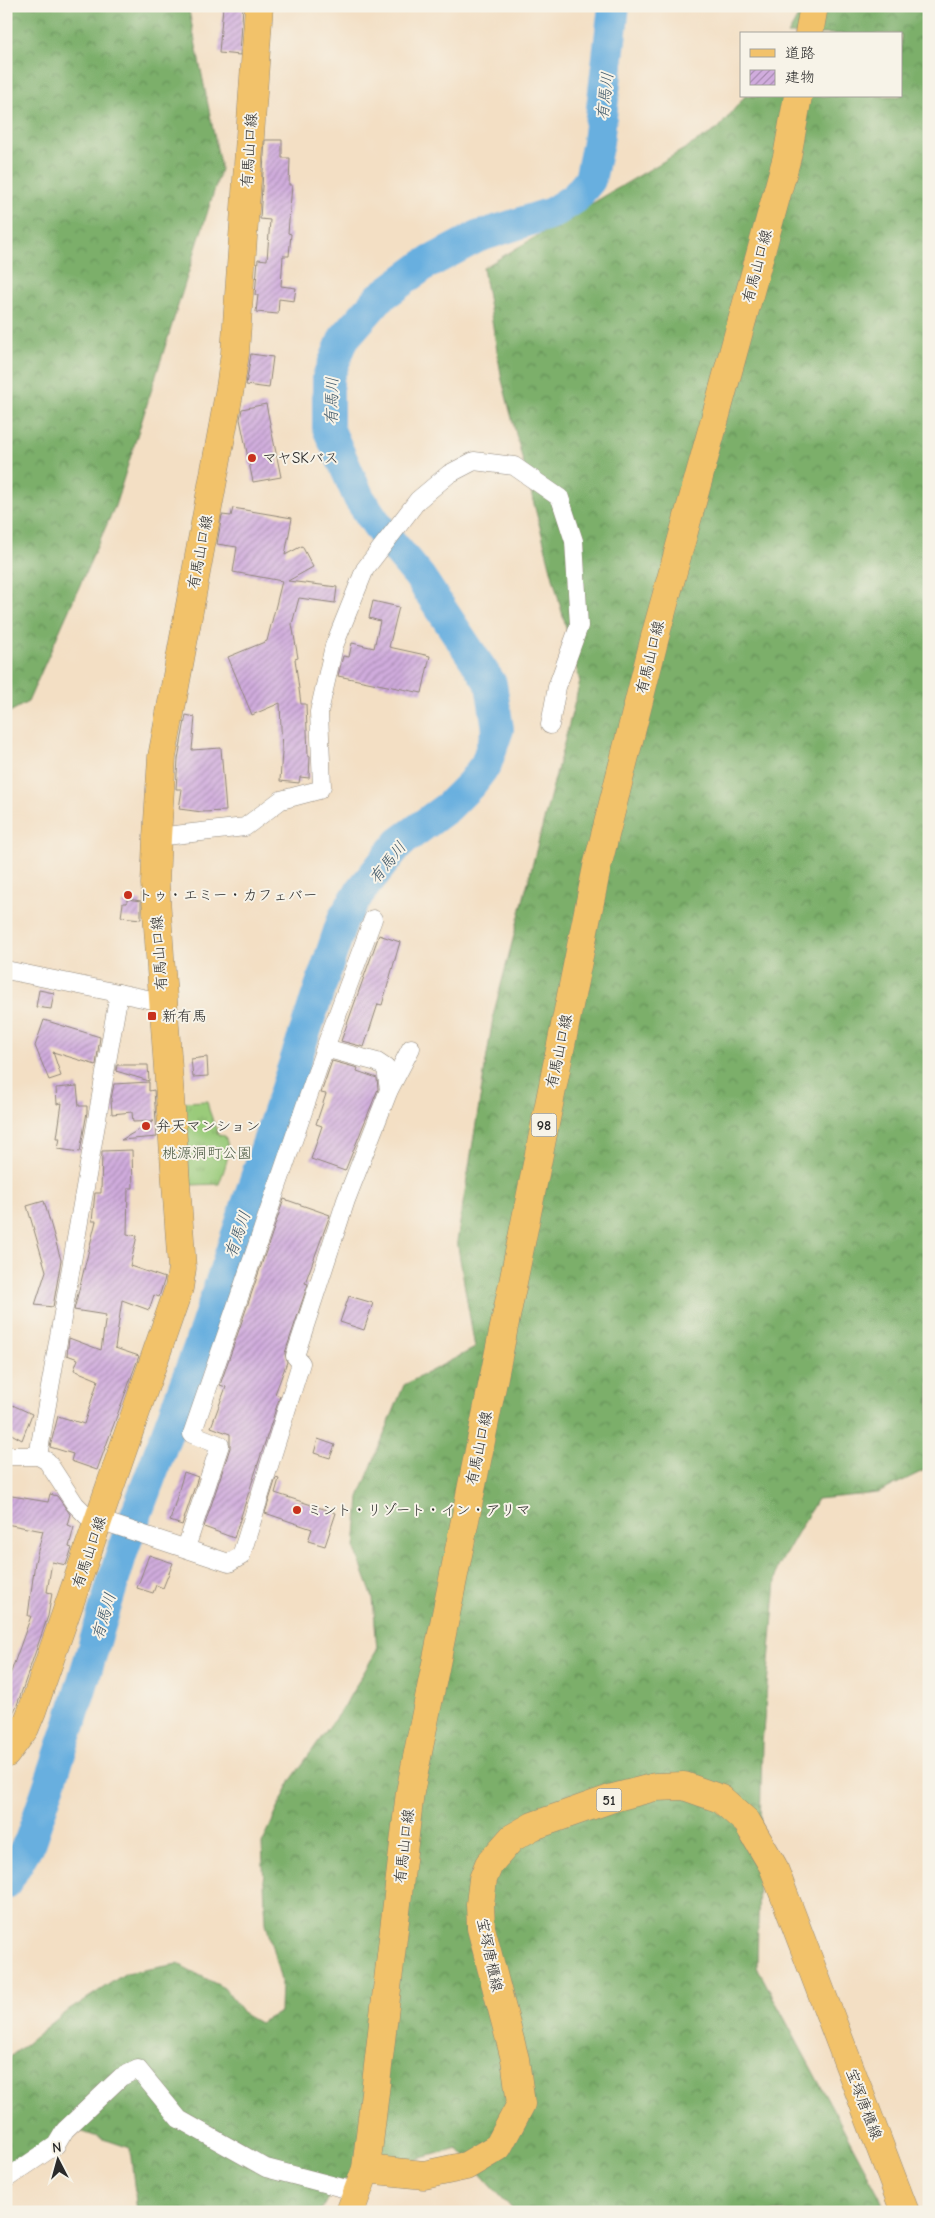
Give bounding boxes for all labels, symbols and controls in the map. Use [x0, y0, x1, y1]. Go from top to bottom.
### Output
legend [740, 32, 902, 98]
text: 道路 [785, 44, 815, 62]
text: 建物 [785, 68, 815, 86]
water label: 有馬川 [593, 71, 617, 121]
street label: 有馬山口線 [237, 112, 261, 188]
street label: 有馬山口線 [739, 227, 775, 305]
water label: 有馬川 [323, 377, 341, 425]
place label: マヤSKバス [262, 449, 339, 467]
marker: マヤSKバス [246, 452, 258, 464]
street label: 有馬山口線 [184, 513, 216, 591]
street label: 有馬山口線 [632, 618, 668, 696]
water label: 有馬川 [366, 838, 410, 887]
place label: トゥ・エミー・カフェバー [138, 886, 318, 904]
marker: トゥ・エミー・カフェバー [122, 889, 134, 901]
street label: 有馬山口線 [147, 915, 171, 991]
place label: 新有馬 [162, 1007, 207, 1025]
marker: 新有馬 [146, 1010, 158, 1022]
street label: 有馬山口線 [542, 1012, 576, 1090]
road number: 98 [532, 1114, 556, 1136]
place label: 弁天マンション [156, 1117, 260, 1135]
marker: 弁天マンション [140, 1120, 152, 1132]
park label: 桃源洞町公園 [162, 1144, 252, 1162]
water label: 有馬川 [222, 1209, 254, 1260]
street label: 有馬山口線 [462, 1409, 496, 1487]
place label: ミント・リゾート・イン・アリマ [307, 1501, 531, 1519]
marker: ミント・リゾート・イン・アリマ [291, 1504, 303, 1516]
street label: 有馬山口線 [68, 1514, 110, 1590]
water label: 有馬川 [88, 1591, 120, 1642]
road number: 51 [596, 1788, 622, 1812]
street label: 有馬山口線 [390, 1808, 418, 1884]
street label: 宝塚唐櫃線 [473, 1916, 507, 1994]
street label: 宝塚唐櫃線 [842, 2066, 886, 2142]
north arrow [32, 2136, 82, 2186]
text: N [51, 2139, 62, 2156]

